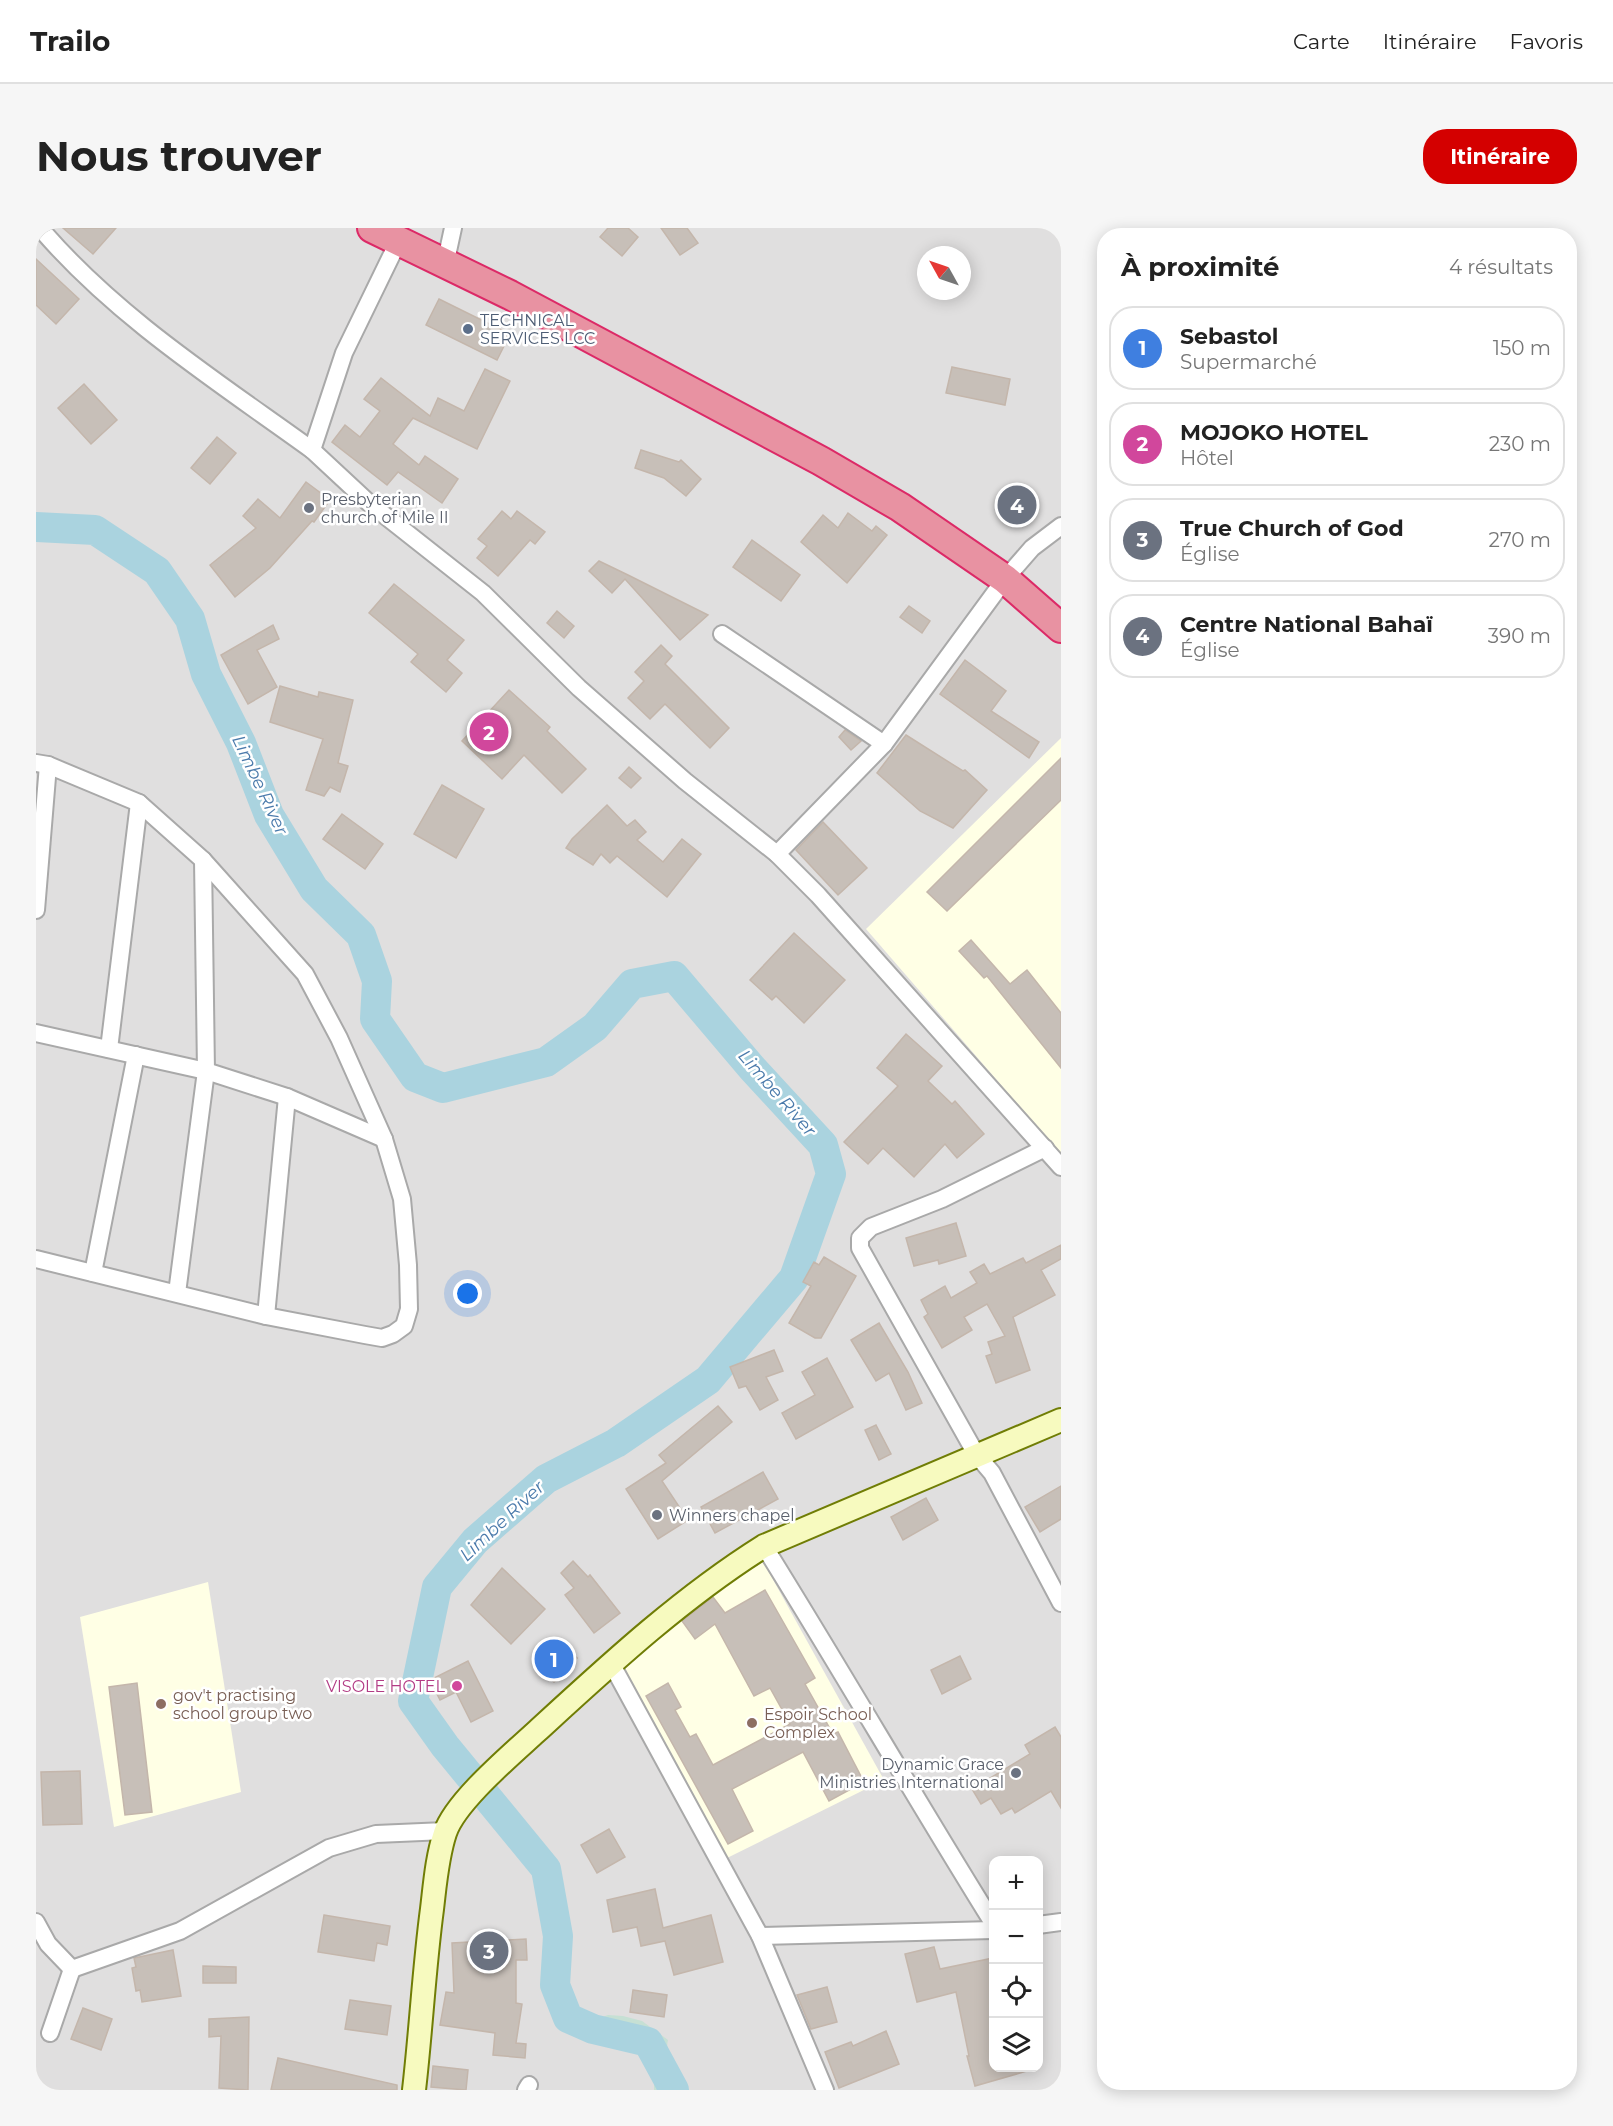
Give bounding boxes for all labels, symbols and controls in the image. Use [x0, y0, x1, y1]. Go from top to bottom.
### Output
text: Trailo [30, 24, 110, 58]
text: Carte [1293, 29, 1350, 54]
text: Itinéraire [1383, 29, 1477, 54]
text: Favoris [1510, 29, 1583, 54]
button: Itinéraire [1423, 129, 1577, 184]
text: Nous trouver [36, 130, 322, 182]
north arrow [917, 246, 971, 300]
text: À proximité [1121, 251, 1280, 283]
text: 4 résultats [1449, 255, 1553, 279]
place label: TECHNICAL SERVICES LCC [480, 311, 595, 348]
marker: TECHNICAL SERVICES LCC [461, 322, 475, 336]
text: Sebastol [1180, 323, 1278, 350]
text: 1 [1139, 336, 1146, 360]
text: 150 m [1493, 336, 1551, 360]
text: Supermarché [1180, 350, 1317, 374]
text: MOJOKO HOTEL [1180, 419, 1368, 446]
text: 2 [1137, 432, 1148, 456]
text: 230 m [1489, 432, 1551, 456]
text: Hôtel [1180, 446, 1234, 470]
pin: 4 [998, 482, 1036, 528]
place label: Presbyterian church of Mile II [321, 490, 449, 527]
marker: Presbyterian church of Mile II [302, 501, 316, 515]
text: True Church of God [1180, 515, 1404, 542]
text: 3 [1137, 528, 1148, 552]
text: 270 m [1489, 528, 1551, 552]
text: Église [1180, 542, 1240, 566]
text: Centre National Bahaï [1180, 611, 1433, 638]
text: 4 [1136, 624, 1149, 648]
text: 390 m [1488, 624, 1551, 648]
text: Église [1180, 638, 1240, 662]
pin: 2 [470, 710, 508, 754]
water label: Limbe River [227, 732, 293, 839]
water label: Limbe River [733, 1045, 821, 1141]
your location [453, 1279, 482, 1308]
water label: Limbe River [455, 1476, 549, 1566]
place label: Winners chapel [669, 1506, 794, 1525]
marker: Winners chapel [650, 1508, 664, 1522]
pin: 1 [534, 1636, 574, 1682]
place label: VISOLE HOTEL [326, 1677, 446, 1696]
marker: VISOLE HOTEL [450, 1679, 464, 1693]
place label: gov't practising school group two [173, 1686, 312, 1723]
marker: gov't practising school group two [154, 1697, 168, 1711]
place label: Espoir School Complex [764, 1705, 872, 1742]
marker: Espoir School Complex [745, 1716, 759, 1730]
place label: Dynamic Grace Ministries International [819, 1755, 1004, 1792]
marker: Dynamic Grace Ministries International [1009, 1766, 1023, 1780]
map controls [989, 1856, 1043, 2072]
button: + [989, 1856, 1043, 1910]
button: − [989, 1910, 1043, 1964]
pin: 3 [470, 1928, 508, 1974]
button: locate [989, 1964, 1043, 2018]
button: layers [989, 2018, 1043, 2072]

